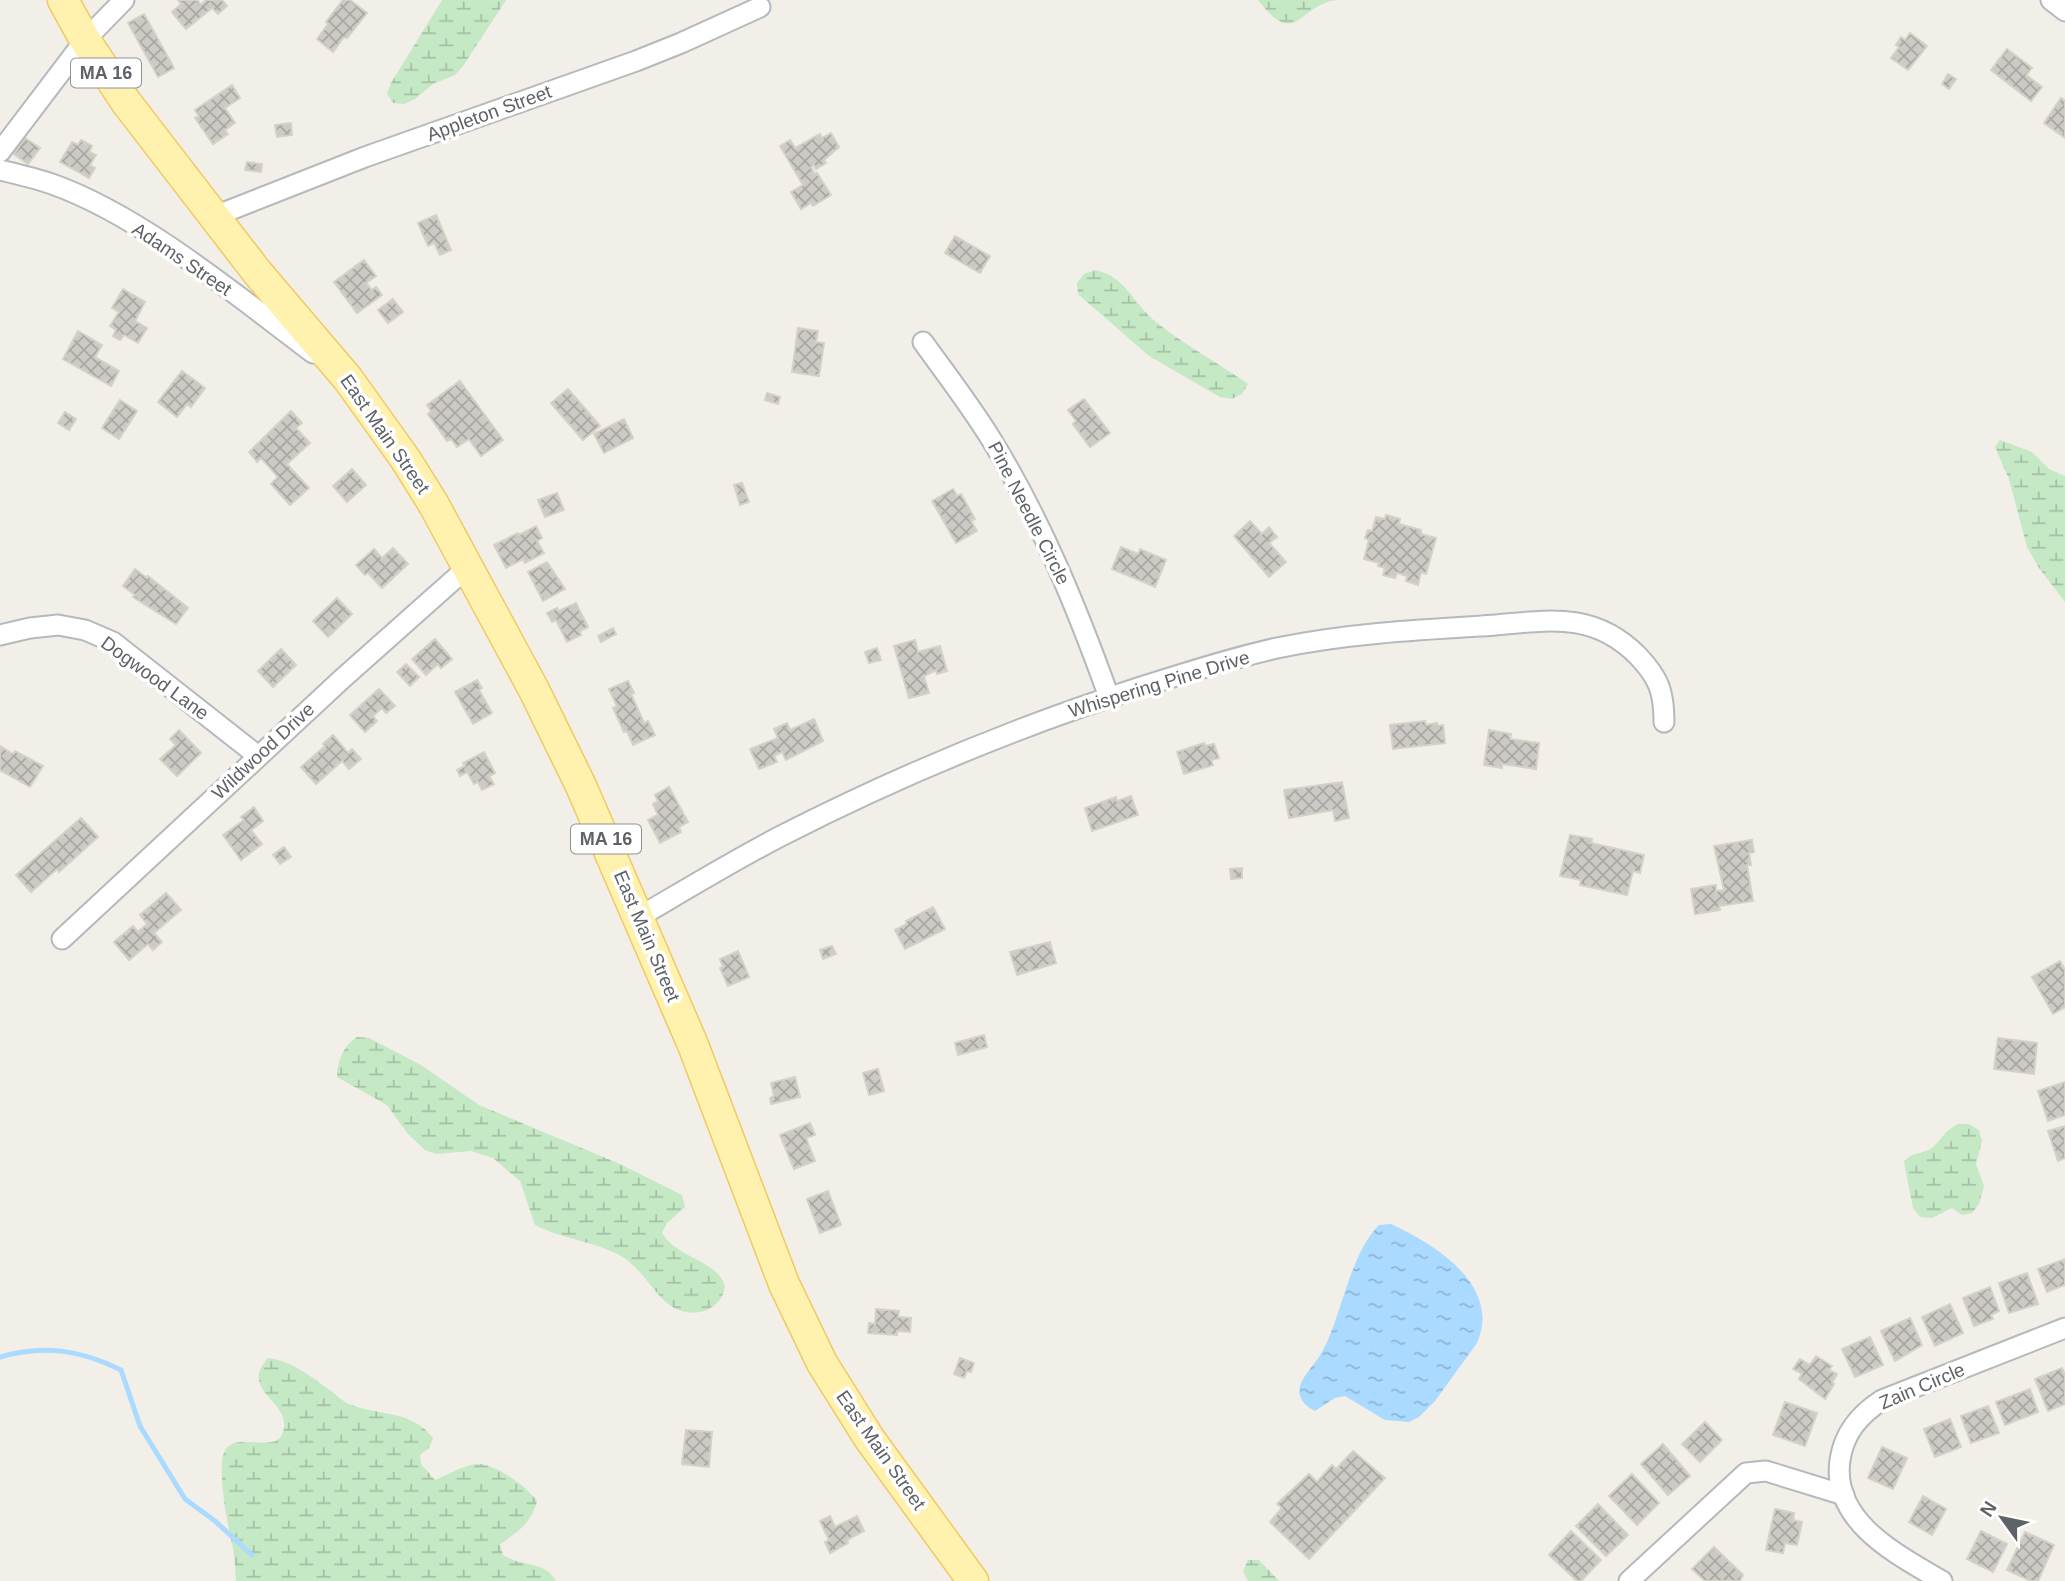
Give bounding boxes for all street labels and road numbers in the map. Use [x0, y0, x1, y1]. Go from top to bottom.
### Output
road number: MA 16 [71, 58, 141, 88]
street label: Appleton Street [424, 80, 555, 145]
street label: Adams Street [128, 218, 236, 300]
street label: East Main Street [336, 370, 434, 498]
street label: Pine Needle Circle [984, 438, 1074, 588]
street label: Dogwood Lane [97, 632, 213, 724]
street label: Whispering Pine Drive [1066, 646, 1252, 722]
street label: Wildwood Drive [208, 698, 318, 804]
road number: MA 16 [571, 824, 641, 854]
street label: East Main Street [610, 867, 684, 1005]
street label: Zain Circle [1876, 1359, 1968, 1413]
street label: East Main Street [832, 1386, 930, 1514]

